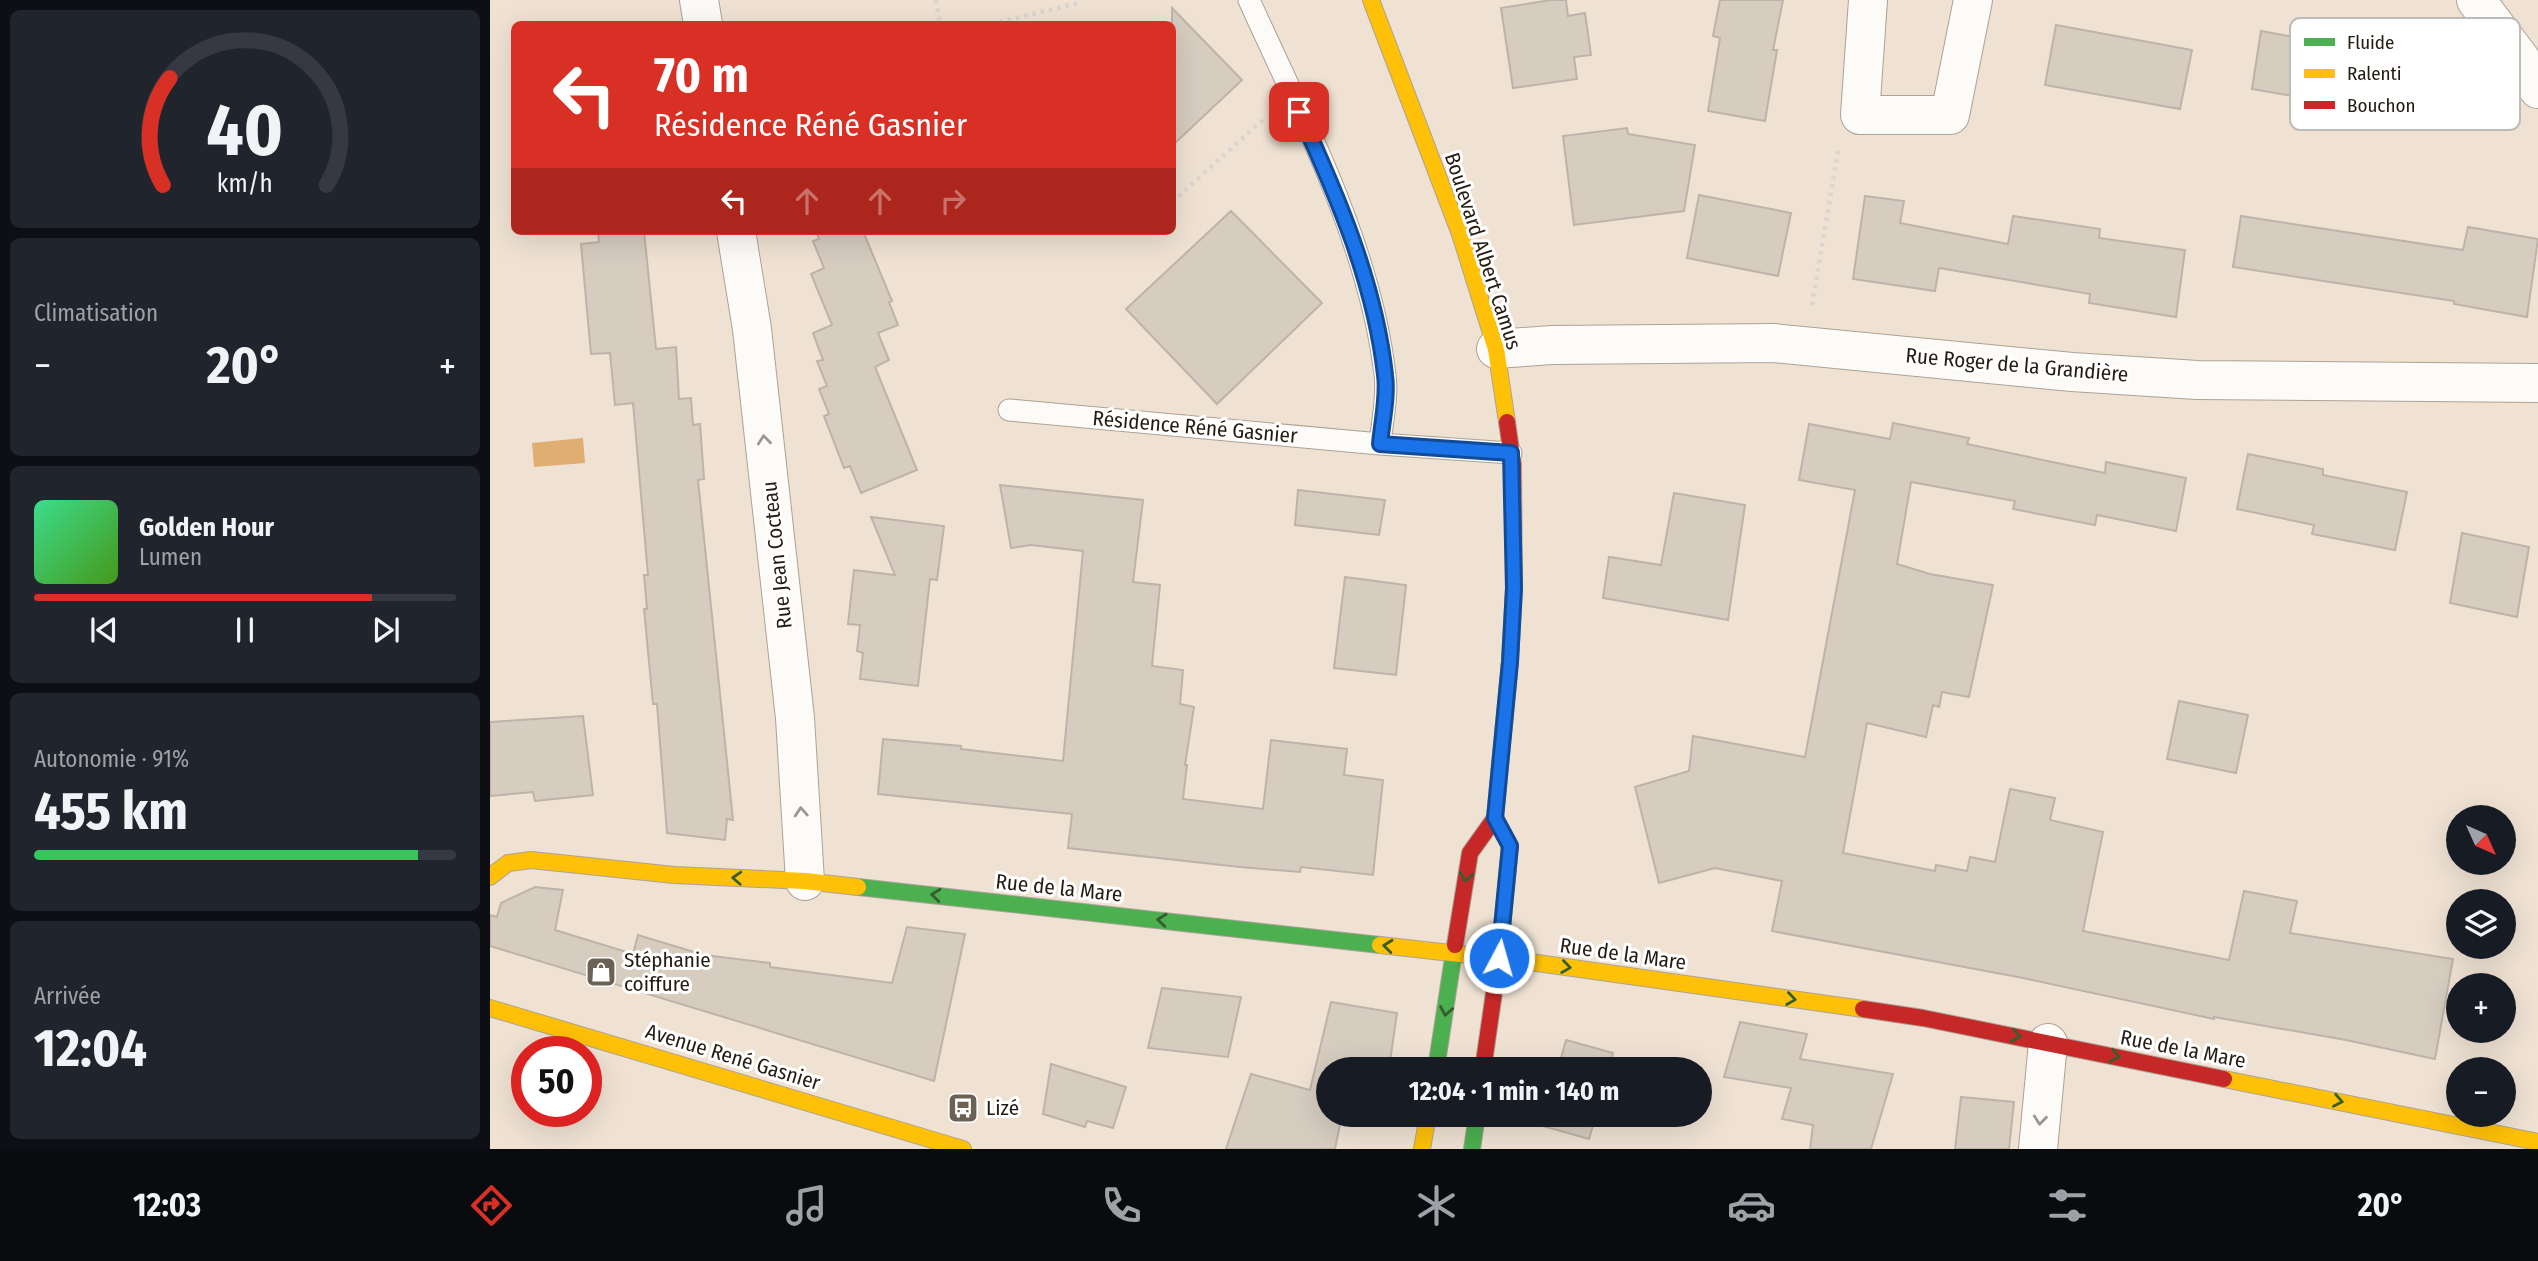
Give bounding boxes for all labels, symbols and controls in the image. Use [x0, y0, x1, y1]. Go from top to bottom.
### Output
legend [2290, 18, 2520, 130]
text: Fluide [2347, 31, 2394, 54]
text: 70 m [654, 46, 749, 105]
icon: left [539, 49, 630, 140]
text: Ralenti [2347, 62, 2402, 85]
pin [1269, 82, 1329, 142]
text: 40 [206, 87, 284, 174]
icon: arrive [1280, 93, 1318, 131]
text: Bouchon [2347, 94, 2415, 117]
text: Résidence Réné Gasnier [654, 106, 967, 144]
street label: Boulevard Albert Camus [1439, 149, 1527, 353]
text: km/h [217, 169, 273, 199]
icon: left [715, 182, 753, 220]
icon: ahead [788, 182, 826, 220]
icon: ahead [861, 182, 899, 220]
icon: right [934, 182, 972, 220]
text: Climatisation [34, 299, 158, 327]
text: 20° [207, 334, 283, 397]
street label: Rue Roger de la Grandière [1905, 342, 2129, 388]
text: − [34, 343, 51, 389]
text: + [439, 343, 456, 389]
street label: Résidence Réné Gasnier [1092, 405, 1299, 449]
one-way arrow [757, 434, 772, 446]
street label: Rue Jean Cocteau [756, 480, 798, 630]
text: Golden Hour [139, 512, 274, 543]
text: Lumen [139, 543, 202, 571]
icon: previous [85, 611, 123, 649]
icon: pause [226, 611, 264, 649]
icon: next [367, 611, 405, 649]
text: Autonomie · 91% [34, 745, 189, 773]
text: 455 km [34, 780, 188, 843]
north arrow [2446, 805, 2516, 875]
map controls [2446, 805, 2516, 1127]
one-way arrow [794, 807, 809, 818]
street label: Rue de la Mare [994, 868, 1124, 908]
one-way arrow [731, 870, 742, 885]
one-way arrow [1459, 872, 1474, 883]
one-way arrow [930, 888, 942, 903]
button: layers [2446, 889, 2516, 959]
one-way arrow [1156, 913, 1168, 928]
position arrow [1462, 921, 1536, 995]
street label: Rue de la Mare [1558, 932, 1688, 976]
one-way arrow [1382, 938, 1394, 953]
place label: Stéphanie coiffure [624, 947, 711, 997]
shop icon: Stéphanie coiffure [584, 955, 618, 989]
one-way arrow [1560, 960, 1572, 975]
button: + [2446, 973, 2516, 1043]
text: Arrivée [34, 982, 101, 1010]
one-way arrow [1786, 992, 1797, 1007]
one-way arrow [1439, 1006, 1454, 1017]
text: 12:04 [34, 1017, 147, 1080]
street label: Avenue René Gasnier [643, 1018, 824, 1096]
street label: Rue de la Mare [2118, 1024, 2248, 1074]
one-way arrow [2010, 1028, 2022, 1043]
speed limit sign: 50 [511, 1036, 602, 1127]
one-way arrow [2109, 1048, 2121, 1063]
button: − [2446, 1057, 2516, 1127]
text: 12:04 · 1 min · 140 m [1409, 1076, 1619, 1107]
bus stop icon: Lizé [946, 1091, 980, 1125]
one-way arrow [2332, 1093, 2344, 1108]
place label: Lizé [986, 1095, 1019, 1121]
one-way arrow [2033, 1114, 2048, 1126]
icon: directions [467, 1181, 516, 1230]
icon: music [782, 1181, 831, 1230]
icon: phone [1097, 1181, 1146, 1230]
icon: climate [1412, 1181, 1461, 1230]
icon: car [1727, 1181, 1776, 1230]
icon: filters [2043, 1181, 2092, 1230]
text: 12:03 [133, 1186, 201, 1224]
text: 20° [2358, 1186, 2405, 1224]

